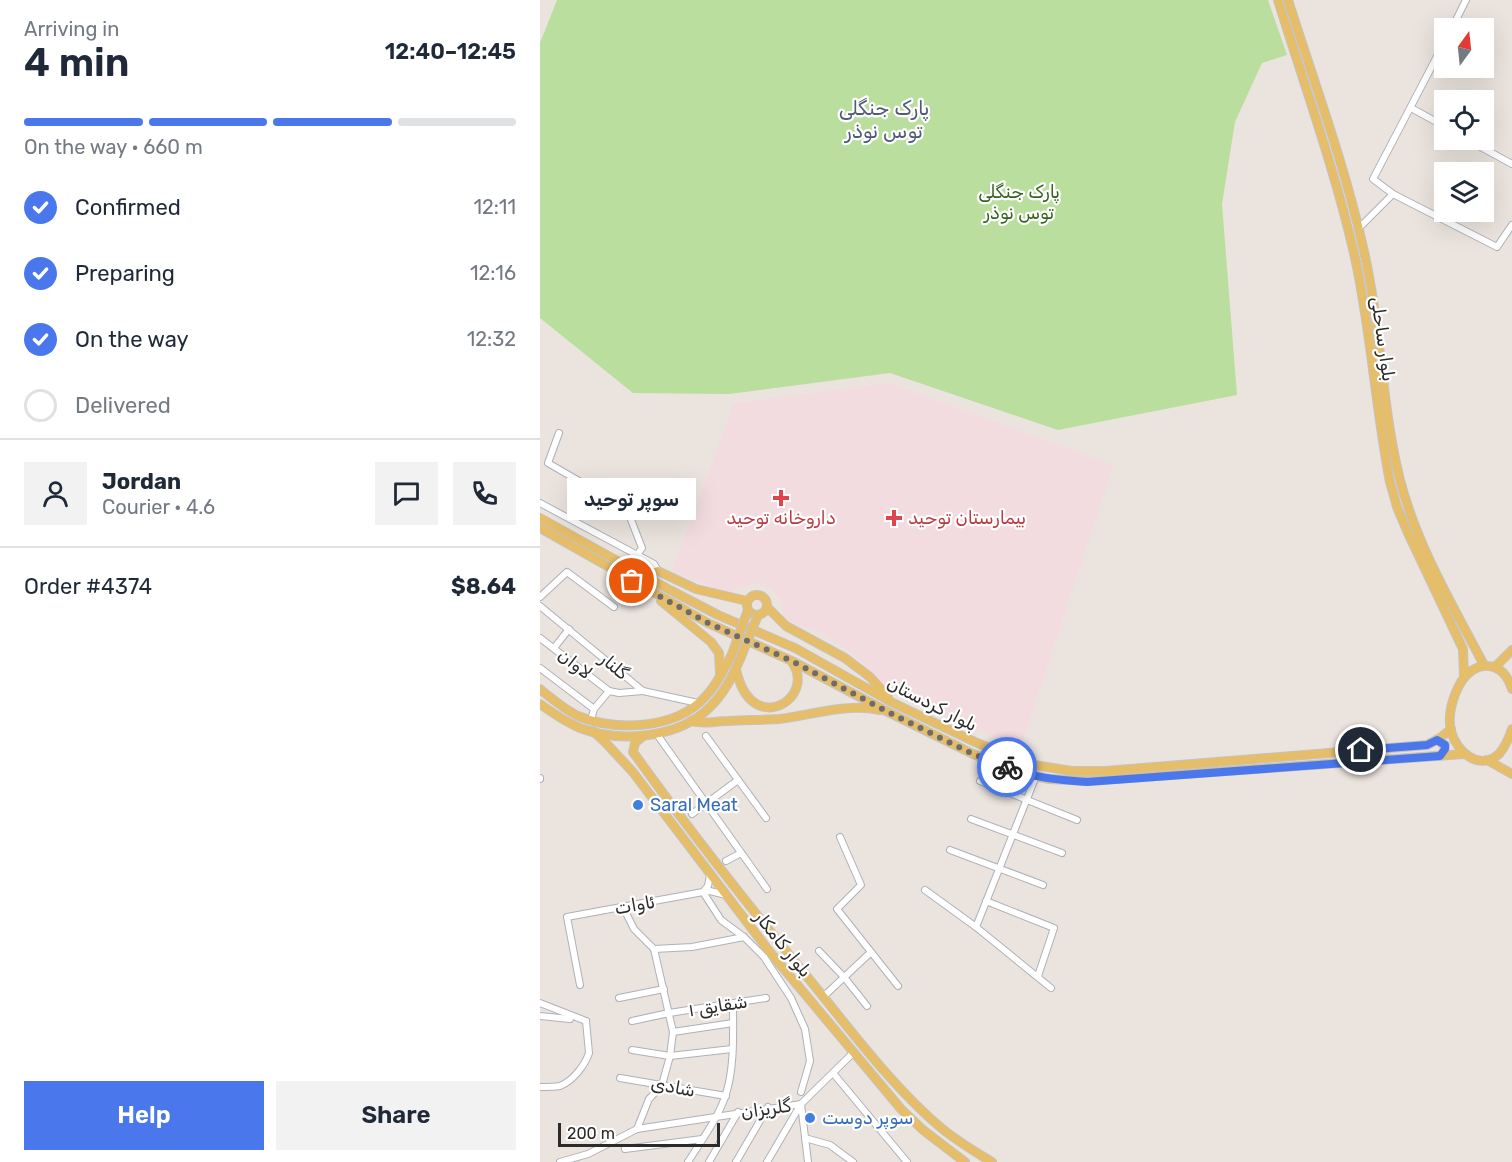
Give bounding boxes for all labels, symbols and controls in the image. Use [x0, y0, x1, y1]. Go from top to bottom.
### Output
text: Arriving in [24, 17, 119, 41]
north arrow [1434, 18, 1494, 78]
map controls [1434, 18, 1494, 222]
text: 12:40–12:45 [385, 38, 516, 65]
text: 4 min [24, 40, 129, 86]
button: locate [1434, 90, 1494, 150]
district label: پارک جنگلی توس نوذر [839, 96, 929, 143]
text: On the way · 660 m [24, 135, 203, 159]
button: layers [1434, 162, 1494, 222]
park label: پارک جنگلی توس نوذر [978, 181, 1060, 224]
icon: check [24, 191, 57, 224]
text: Confirmed [75, 194, 181, 221]
text: 12:11 [473, 195, 516, 219]
icon: check [24, 257, 57, 290]
text: Preparing [75, 260, 175, 287]
text: 12:16 [470, 261, 516, 285]
street label: بلوار ساحلی [1366, 295, 1400, 383]
icon: check [24, 323, 57, 356]
text: On the way [75, 326, 189, 353]
text: 12:32 [467, 327, 516, 351]
text: Delivered [75, 392, 171, 419]
button: person [24, 462, 87, 525]
button: chat [375, 462, 438, 525]
button: phone [453, 462, 516, 525]
text: Jordan [102, 468, 181, 495]
callout: سوپر توحید [568, 479, 696, 521]
text: سوپر توحید [584, 487, 679, 511]
marker: داروخانه توحید [774, 491, 788, 505]
text: Courier · 4.6 [102, 495, 215, 519]
place label: داروخانه توحید [726, 507, 836, 529]
place label: بیمارستان توحید [908, 507, 1026, 529]
marker: بیمارستان توحید [885, 509, 903, 527]
pin [606, 555, 657, 606]
icon: bag [615, 564, 648, 597]
text: Order #4374 [24, 573, 152, 600]
text: $8.64 [451, 573, 516, 600]
street label: لاوان [554, 644, 596, 684]
street label: گلنار [594, 647, 633, 684]
street label: بلوار کردستان [883, 672, 981, 736]
pin [1335, 724, 1386, 775]
icon: home [1344, 733, 1377, 766]
courier [977, 737, 1037, 797]
icon: bike [991, 751, 1024, 784]
place label: Saral Meat [650, 794, 738, 816]
marker: Saral Meat [631, 798, 645, 812]
street label: ئاوات [613, 891, 657, 919]
street label: بلوار کامکار [749, 906, 816, 982]
street label: شقایق ۱ [687, 990, 749, 1022]
street label: شادی [649, 1072, 697, 1102]
button: Help [24, 1081, 264, 1150]
button: Share [276, 1081, 516, 1150]
street label: گلریزان [739, 1095, 793, 1123]
place label: سوپر دوست [822, 1107, 913, 1130]
marker: سوپر دوست [803, 1111, 817, 1125]
scale bar [558, 1120, 720, 1148]
text: 200 m [567, 1124, 615, 1143]

